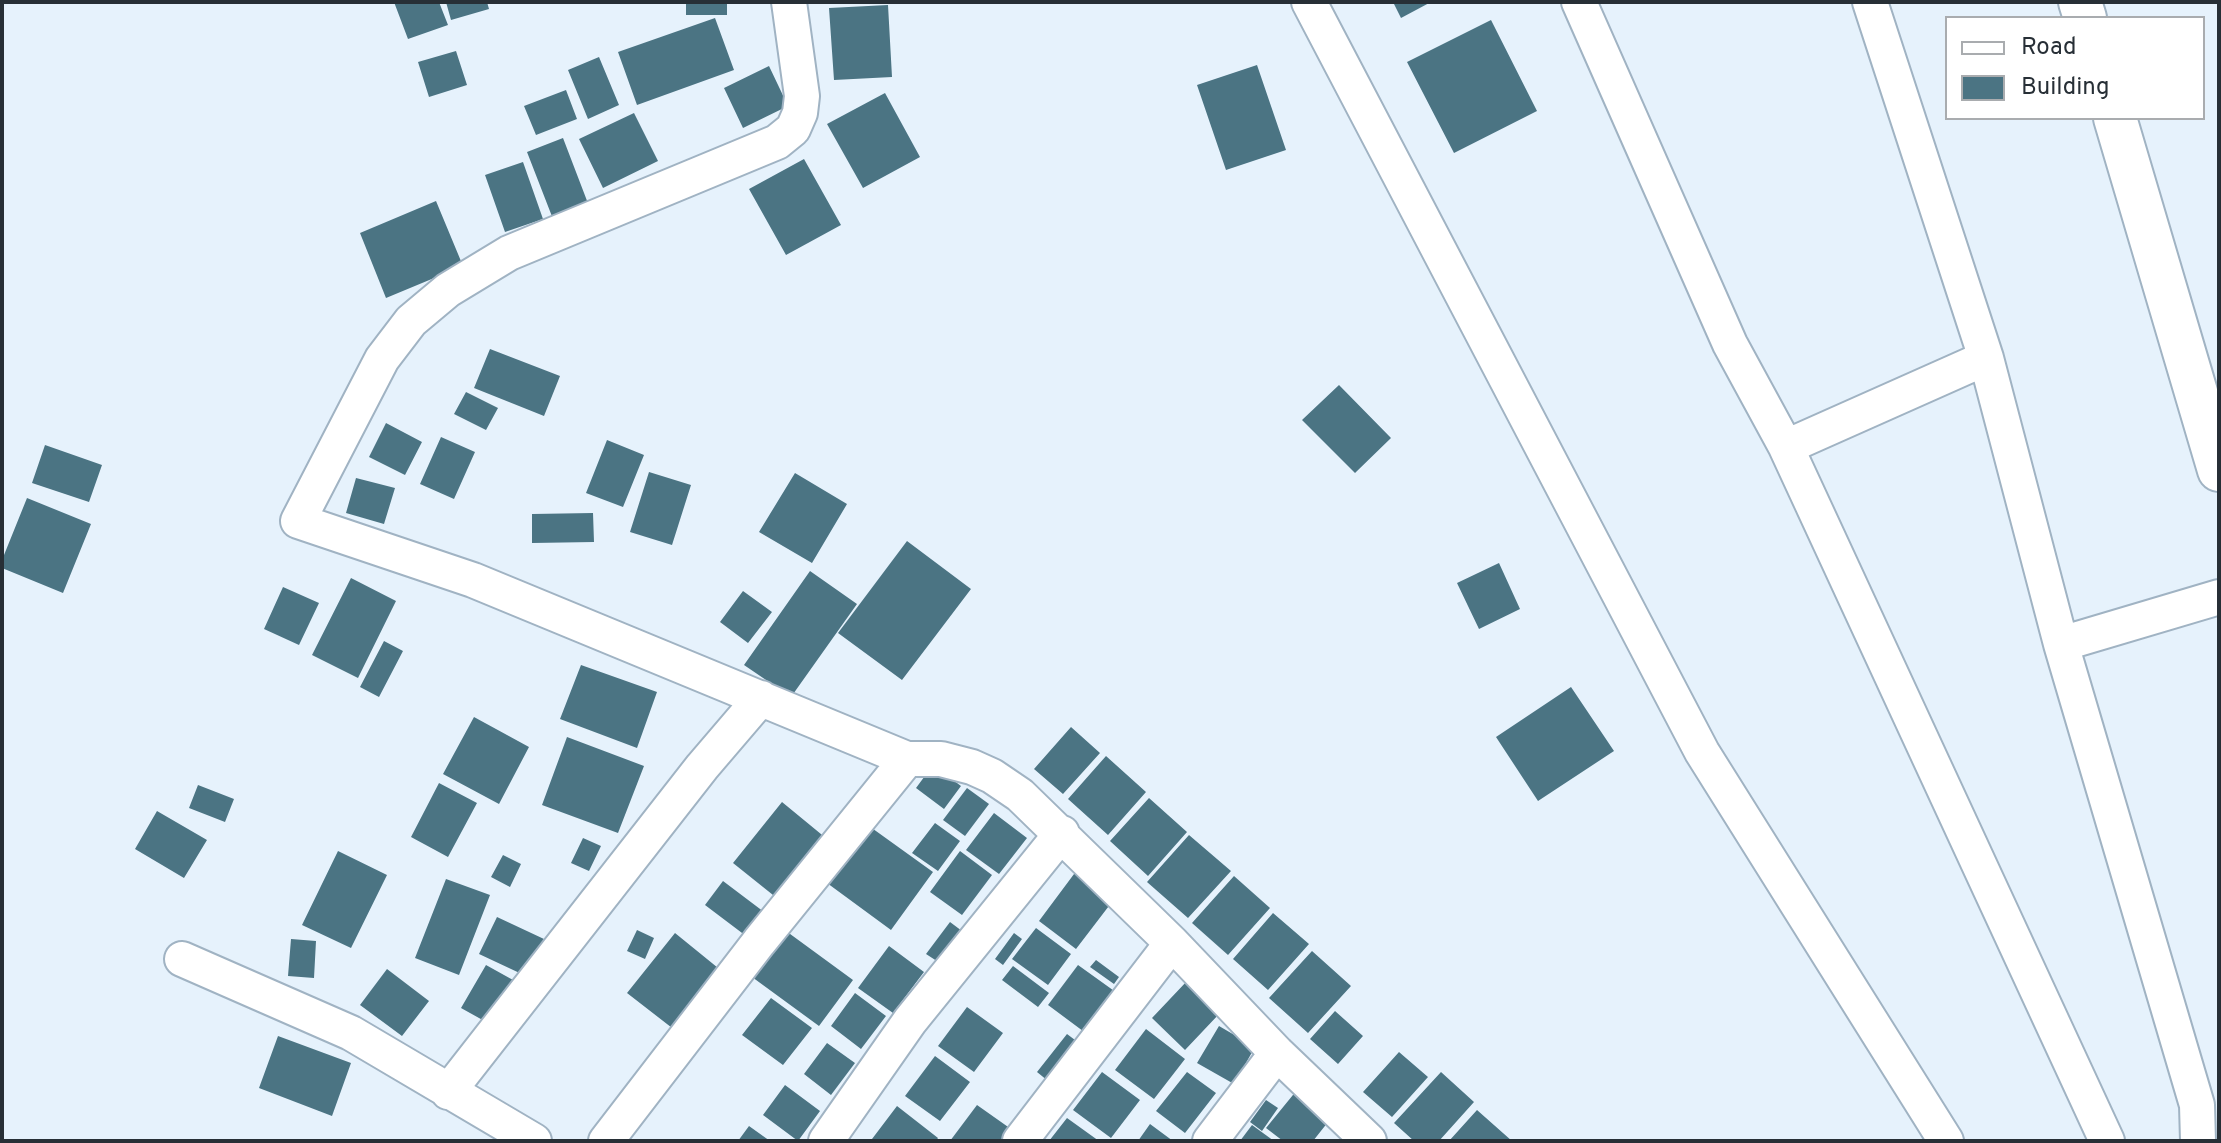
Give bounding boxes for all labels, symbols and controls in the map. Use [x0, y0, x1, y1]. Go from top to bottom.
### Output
legend [1945, 16, 2205, 120]
text: Road [2021, 33, 2077, 63]
text: Building [2021, 73, 2110, 103]

